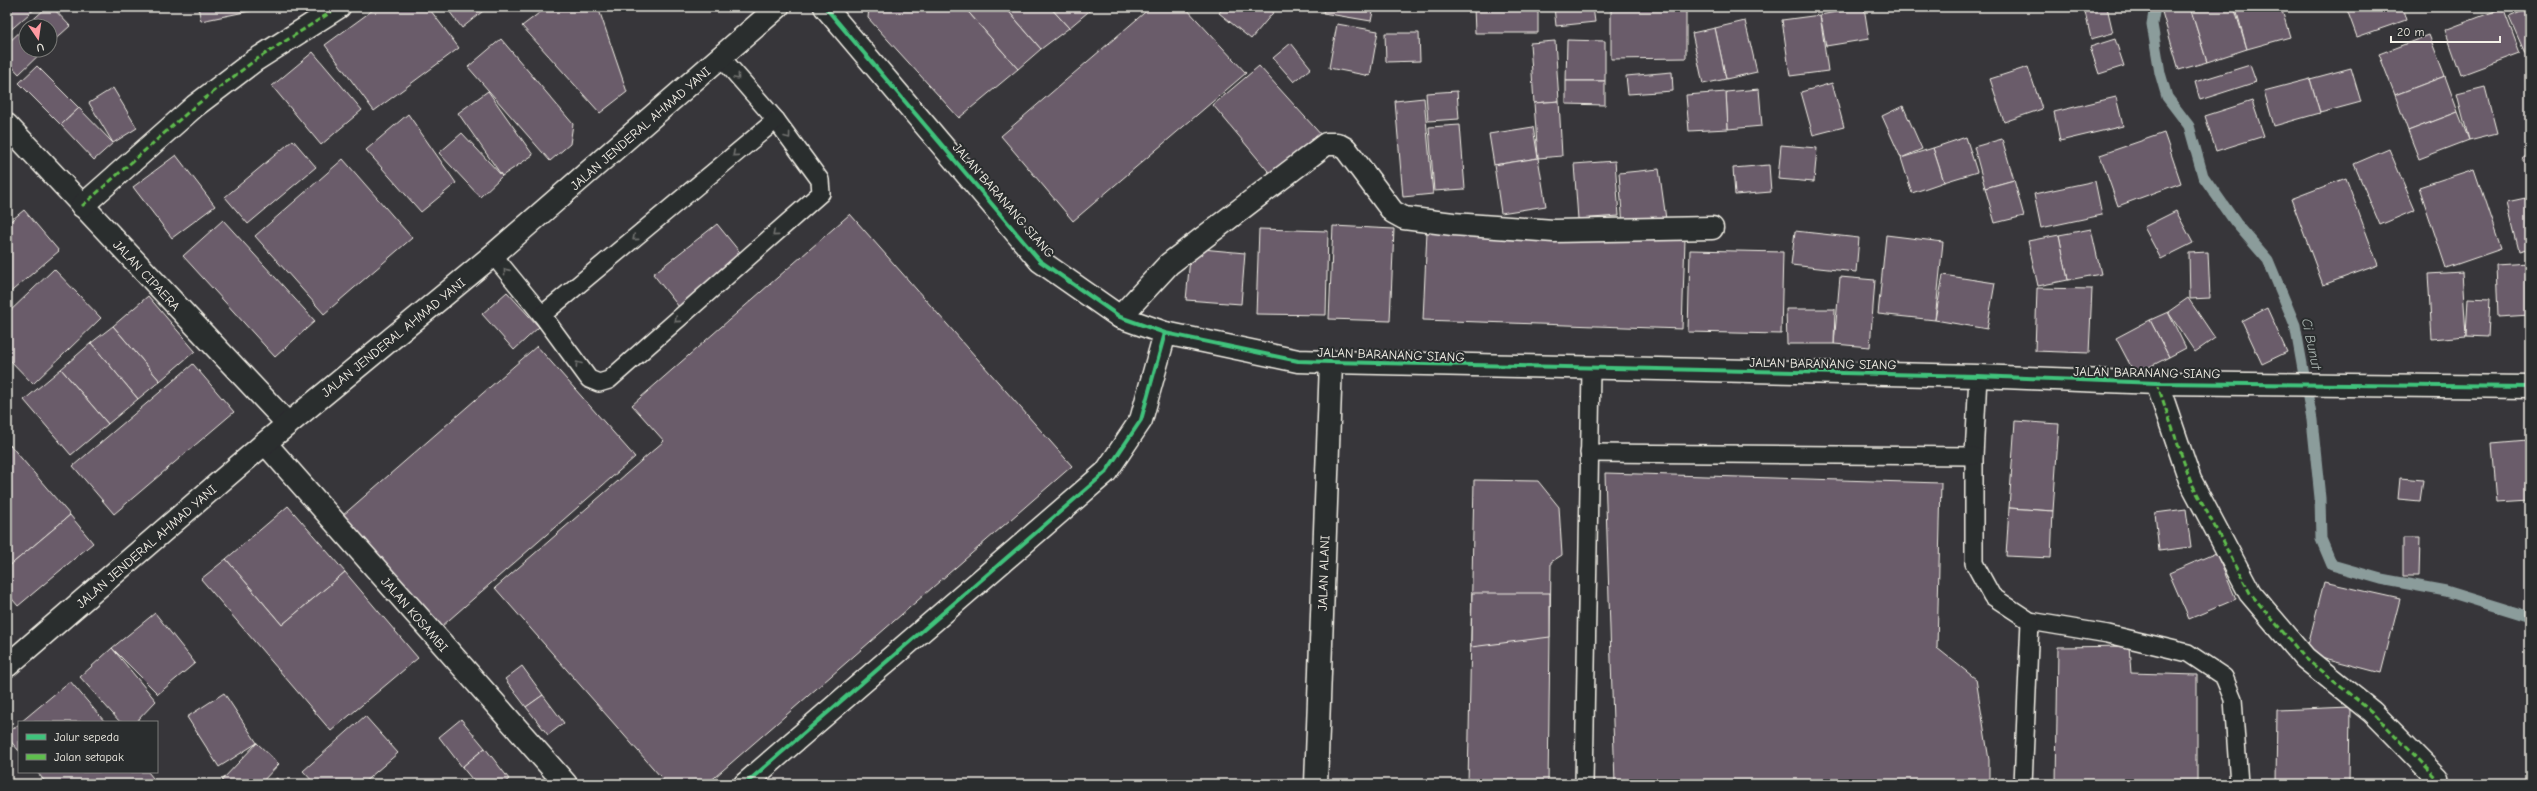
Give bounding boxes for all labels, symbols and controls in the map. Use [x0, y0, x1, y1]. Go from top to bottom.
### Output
north arrow [18, 18, 58, 58]
scale bar [2391, 18, 2500, 44]
text: 20 m [2397, 25, 2425, 39]
text: U [35, 40, 45, 54]
street label: JALAN JENDERAL AHMAD YANI [567, 63, 713, 193]
one-way arrow [732, 72, 739, 79]
one-way arrow [783, 132, 790, 139]
street label: JALAN BARANANG SIANG [950, 140, 1058, 261]
one-way arrow [733, 150, 740, 157]
one-way arrow [772, 229, 779, 236]
one-way arrow [633, 233, 640, 240]
street label: JALAN CIPAERA [110, 237, 183, 314]
one-way arrow [504, 269, 511, 276]
street label: JALAN JENDERAL AHMAD YANI [318, 275, 468, 400]
one-way arrow [674, 315, 682, 322]
water label: Ci Bunut [2298, 317, 2326, 373]
street label: JALAN BARANANG SIANG [1317, 344, 1465, 365]
street label: JALAN BARANANG SIANG [1749, 355, 1897, 372]
one-way arrow [576, 362, 583, 369]
street label: JALAN BARANANG SIANG [2073, 364, 2221, 381]
street label: JALAN JENDERAL AHMAD YANI [73, 481, 219, 611]
street label: JALAN ALANI [1315, 535, 1332, 611]
street label: JALAN KOSAMBI [378, 574, 451, 655]
legend [18, 721, 158, 773]
text: Jalur sepeda [54, 730, 119, 744]
text: Jalan setapak [54, 750, 124, 764]

